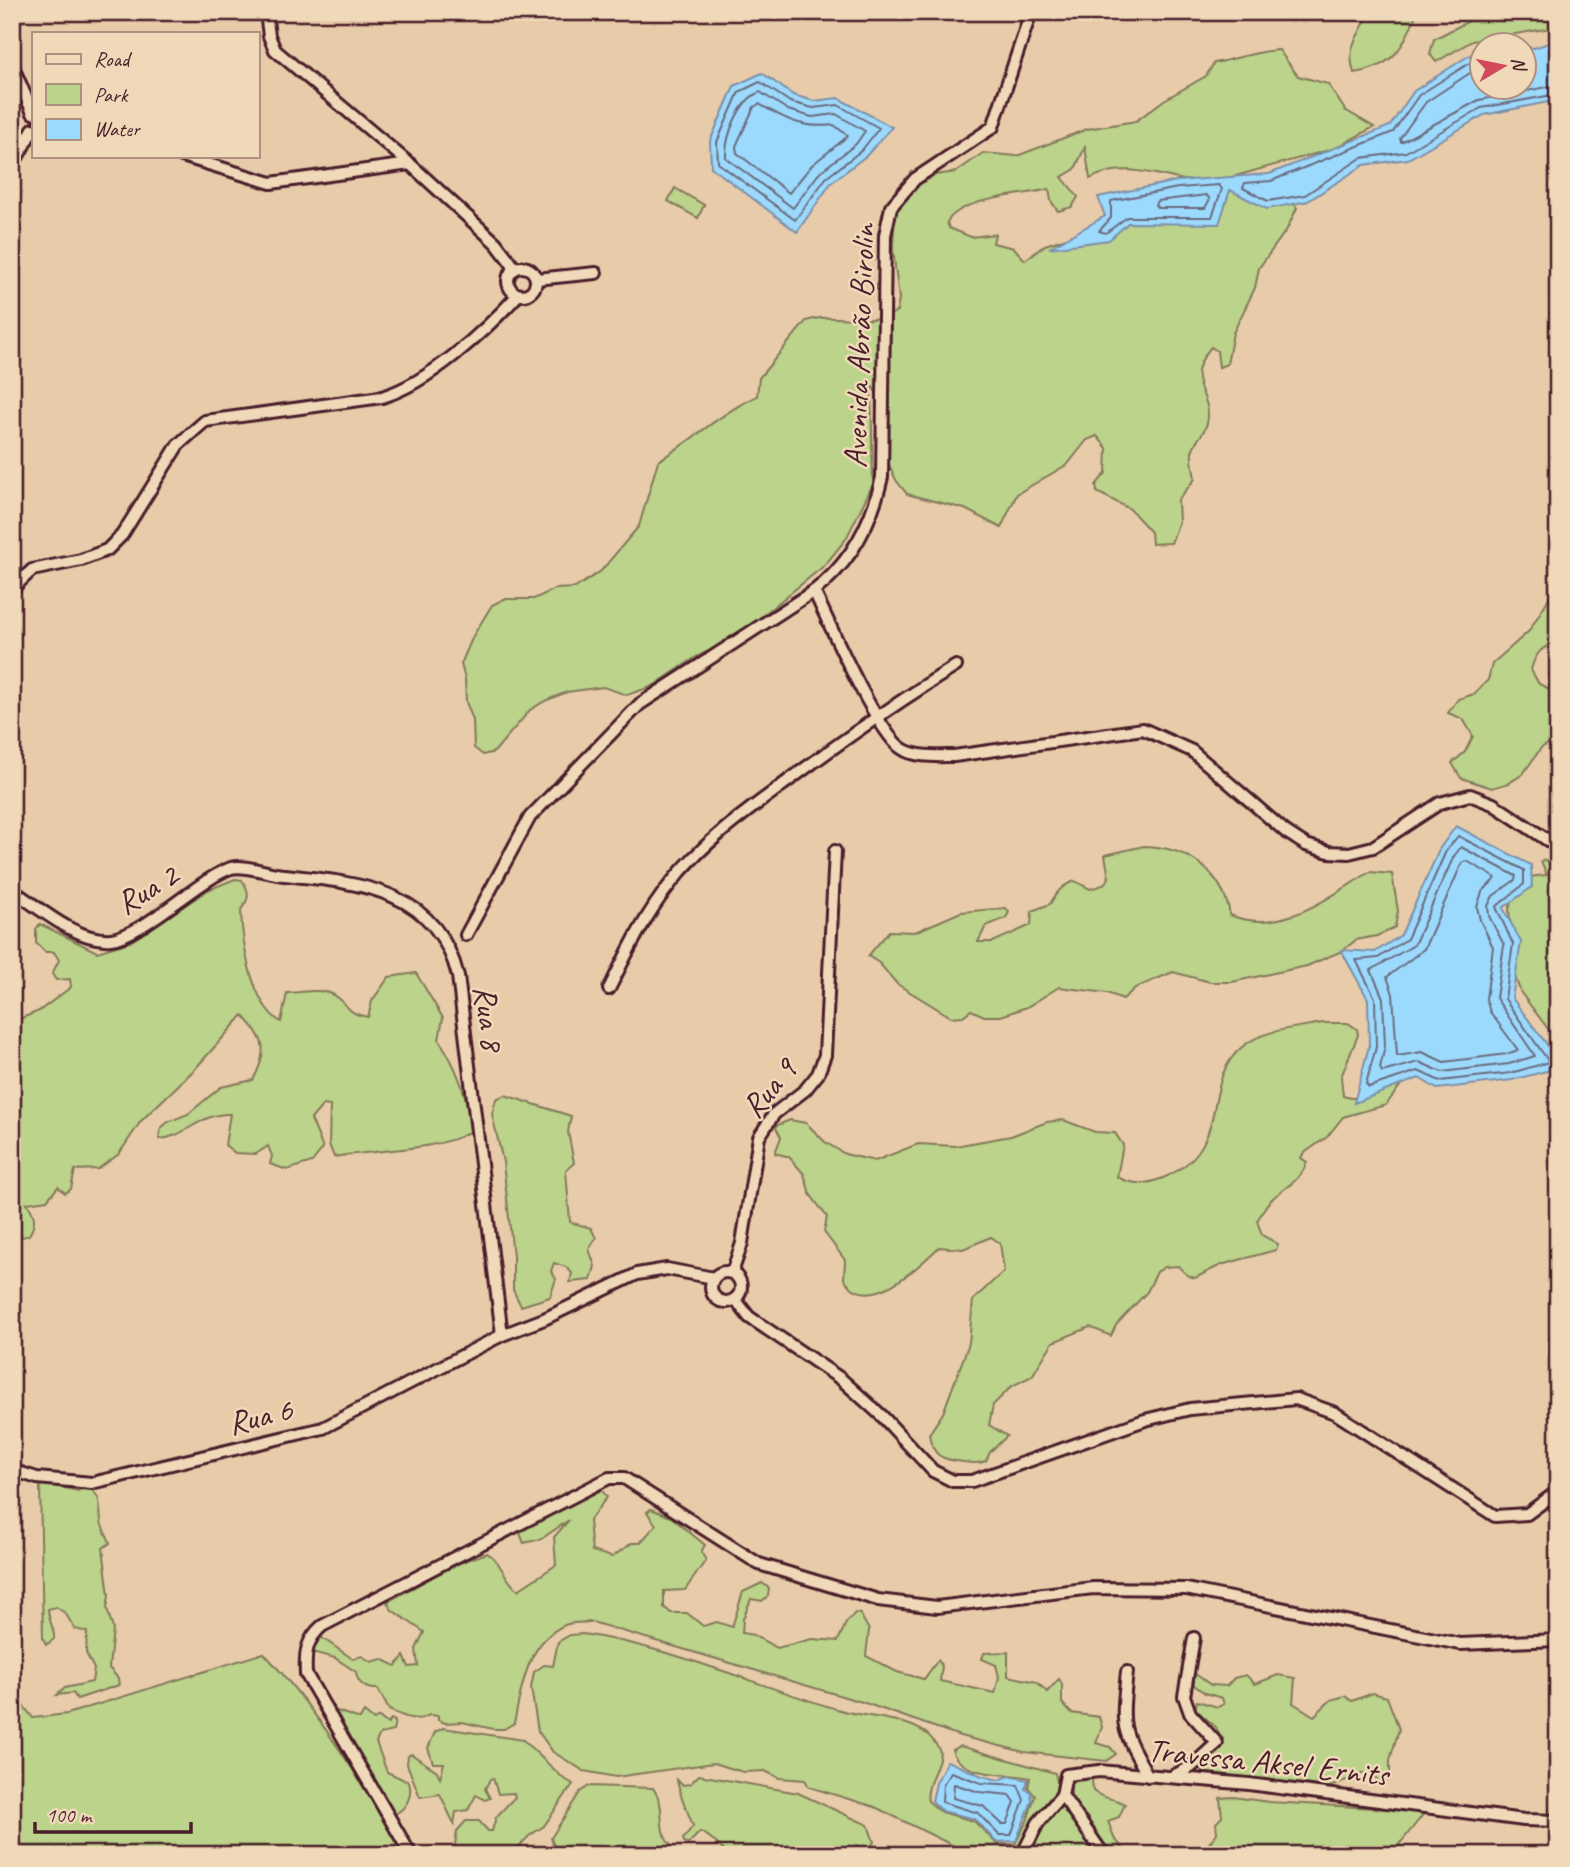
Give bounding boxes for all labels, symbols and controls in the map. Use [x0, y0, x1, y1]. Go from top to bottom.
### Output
legend [32, 32, 259, 158]
north arrow [1468, 32, 1538, 102]
text: Road [94, 46, 133, 72]
text: N [1506, 55, 1532, 74]
text: Park [94, 82, 129, 108]
text: Water [94, 116, 141, 142]
street label: Avenida Abrão Birolin [834, 221, 884, 469]
street label: Rua 2 [108, 853, 188, 924]
street label: Rua 8 [464, 983, 514, 1056]
street label: Rua 9 [732, 1047, 808, 1126]
street label: Rua 6 [223, 1387, 298, 1444]
street label: Travessa Aksel Ernits [1146, 1728, 1393, 1796]
scale bar [35, 1790, 191, 1834]
text: 100 m [46, 1802, 93, 1828]

